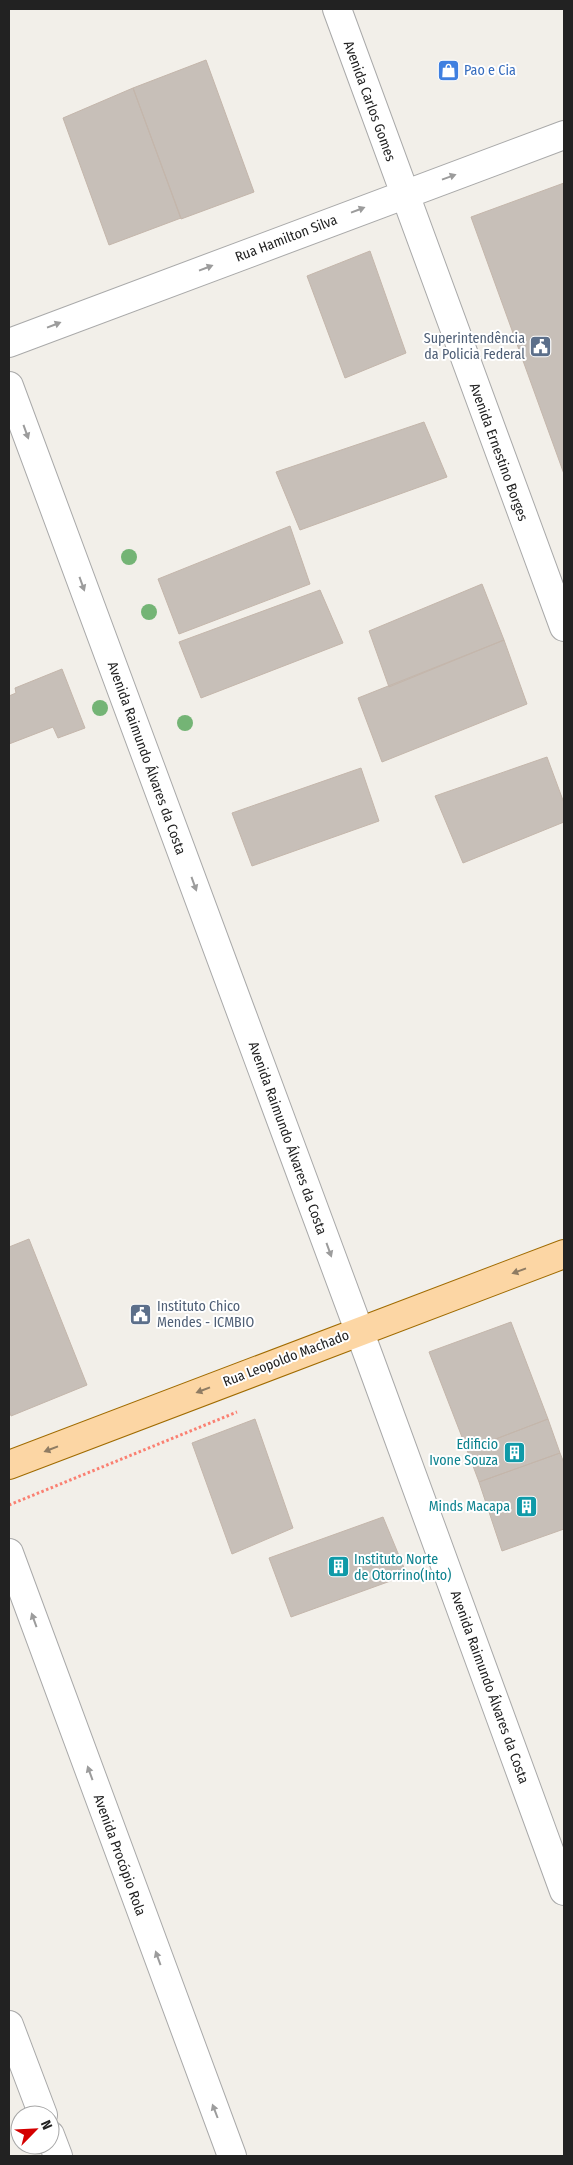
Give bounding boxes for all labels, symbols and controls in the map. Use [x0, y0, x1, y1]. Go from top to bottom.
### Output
street label: Avenida Carlos Gomes [340, 39, 399, 164]
shop icon: Pao e Cia [436, 58, 460, 82]
place label: Pao e Cia [464, 62, 516, 79]
one-way arrow [442, 173, 457, 181]
one-way arrow [351, 206, 365, 214]
street label: Rua Hamilton Silva [233, 211, 340, 266]
one-way arrow [199, 264, 214, 271]
one-way arrow [47, 321, 62, 329]
place label: Superintendência da Policia Federal [424, 330, 525, 363]
public building icon: Superintendência da Policia Federal [529, 334, 553, 358]
street label: Avenida Ernestino Borges [466, 381, 531, 524]
one-way arrow [23, 424, 30, 439]
one-way arrow [78, 577, 86, 592]
street label: Avenida Raimundo Álvares da Costa [104, 659, 190, 857]
one-way arrow [190, 877, 198, 892]
street label: Avenida Raimundo Álvares da Costa [245, 1039, 331, 1237]
one-way arrow [326, 1242, 333, 1257]
one-way arrow [511, 1268, 526, 1275]
place label: Instituto Chico Mendes - ICMBIO [157, 1298, 254, 1331]
public building icon: Instituto Chico Mendes - ICMBIO [129, 1302, 153, 1326]
street label: Rua Leopoldo Machado [221, 1327, 352, 1390]
one-way arrow [196, 1387, 210, 1395]
place label: Edificio Ivone Souza [429, 1436, 498, 1469]
building icon: Edificio Ivone Souza [502, 1440, 526, 1464]
one-way arrow [44, 1446, 59, 1453]
building icon: Minds Macapa [514, 1494, 538, 1518]
place label: Minds Macapa [429, 1498, 510, 1515]
place label: Instituto Norte de Otorrino(Into) [354, 1551, 451, 1584]
building icon: Instituto Norte de Otorrino(Into) [326, 1555, 350, 1579]
street label: Avenida Raimundo Álvares da Costa [447, 1588, 533, 1786]
one-way arrow [30, 1613, 37, 1628]
one-way arrow [86, 1765, 94, 1780]
street label: Avenida Procópio Rola [90, 1792, 149, 1918]
one-way arrow [154, 1951, 161, 1966]
one-way arrow [211, 2103, 218, 2118]
north arrow [10, 2105, 60, 2155]
text: N [37, 2118, 56, 2132]

